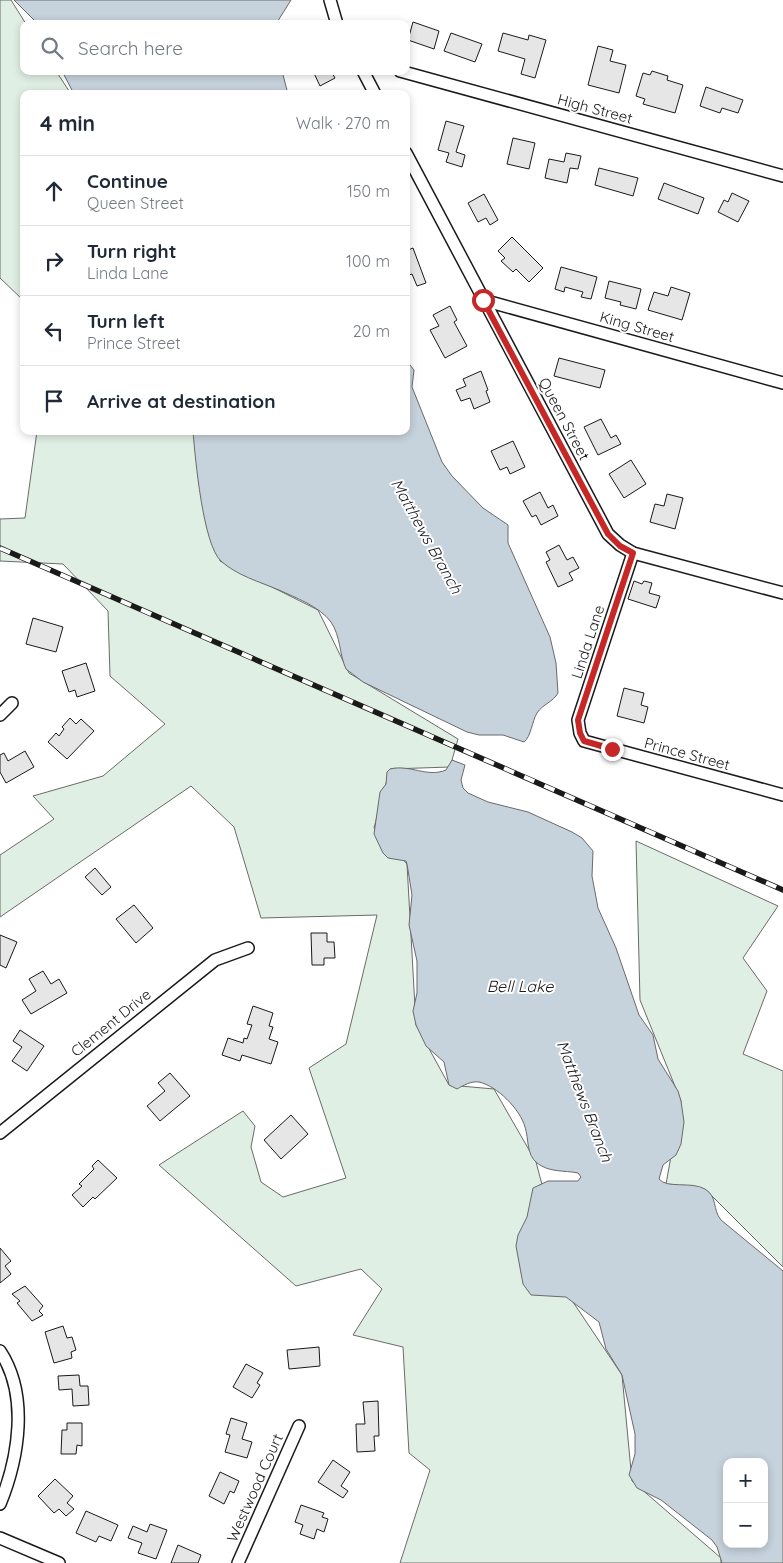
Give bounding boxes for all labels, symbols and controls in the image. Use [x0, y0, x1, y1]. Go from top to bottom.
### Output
search box [20, 20, 410, 75]
icon: search [38, 34, 66, 62]
text: Search here [78, 36, 183, 60]
street label: High Street [555, 89, 635, 128]
text: 4 min [40, 110, 95, 136]
text: Walk · 270 m [296, 113, 390, 133]
text: Continue [87, 169, 168, 193]
icon: ahead [40, 177, 68, 205]
text: 150 m [347, 181, 390, 201]
text: Queen Street [87, 193, 184, 213]
text: Turn right [87, 239, 176, 263]
icon: right [40, 247, 68, 275]
text: 100 m [346, 251, 390, 271]
text: Linda Lane [87, 263, 168, 283]
route start [472, 289, 495, 312]
street label: King Street [598, 307, 677, 346]
text: Turn left [87, 309, 165, 333]
icon: left [40, 317, 68, 345]
text: 20 m [353, 321, 390, 341]
text: Prince Street [87, 333, 181, 353]
street label: Queen Street [535, 374, 594, 463]
icon: arrive [40, 387, 68, 415]
text: Arrive at destination [87, 389, 276, 413]
water label: Matthews Branch [387, 475, 467, 598]
street label: Linda Lane [567, 603, 608, 681]
street label: Prince Street [642, 733, 732, 774]
route end [601, 738, 624, 761]
water label: Bell Lake [487, 976, 554, 996]
street label: Clement Drive [67, 984, 155, 1061]
water label: Matthews Branch [553, 1037, 618, 1165]
street label: Westwood Court [222, 1431, 287, 1545]
map controls [723, 1458, 768, 1548]
button: + [723, 1458, 768, 1503]
button: − [723, 1503, 768, 1548]

